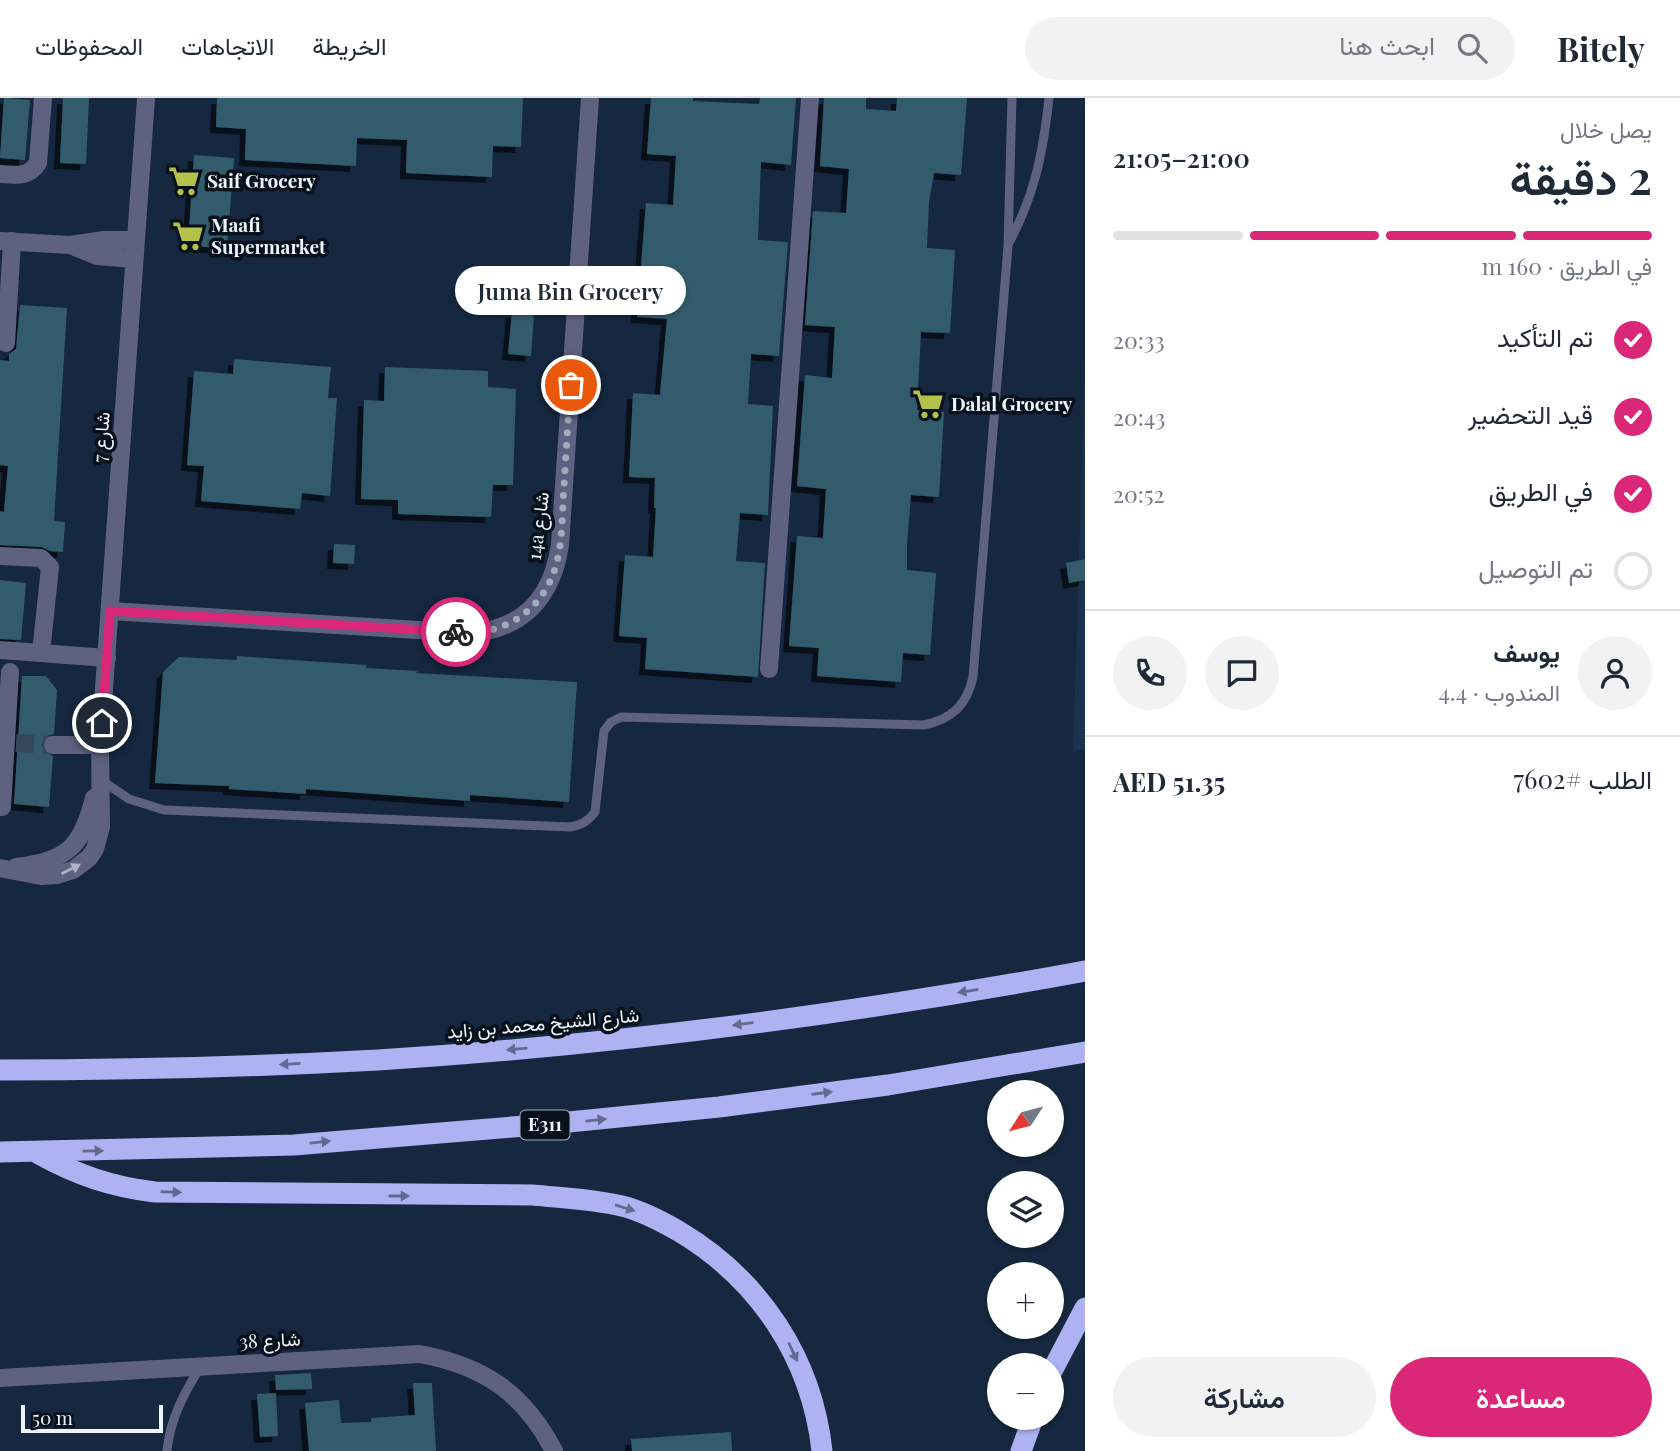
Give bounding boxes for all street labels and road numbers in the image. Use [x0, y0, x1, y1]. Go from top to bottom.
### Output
street label: شارع 7 [85, 411, 116, 463]
street label: 14a شارع [520, 490, 555, 562]
street label: شارع الشيخ محمد بن زايد [446, 1001, 640, 1045]
road number: E311 [520, 1110, 570, 1140]
street label: شارع 38 [239, 1324, 301, 1355]

